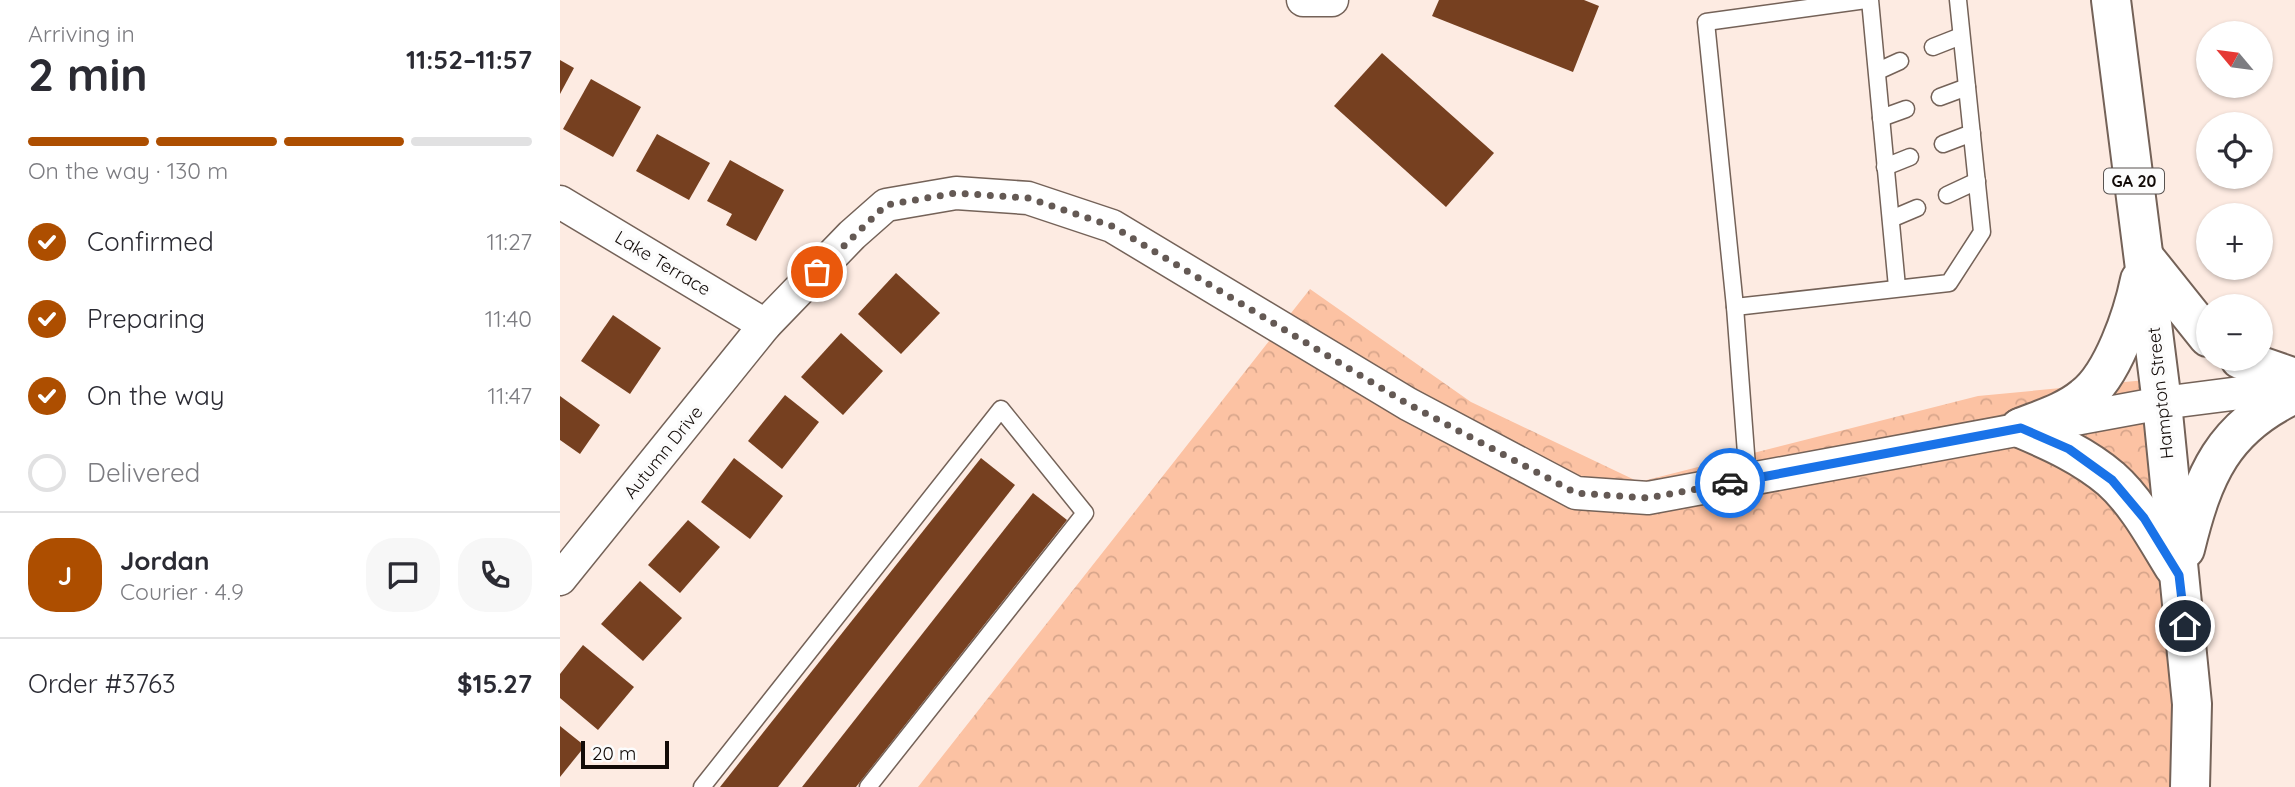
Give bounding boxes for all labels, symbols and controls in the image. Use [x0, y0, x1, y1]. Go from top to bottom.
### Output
text: Arriving in [28, 19, 135, 48]
north arrow [2196, 21, 2273, 98]
map controls [2196, 21, 2273, 371]
text: 11:52–11:57 [406, 43, 532, 76]
text: 2 min [28, 45, 148, 103]
button: locate [2196, 112, 2273, 189]
text: On the way · 130 m [28, 156, 228, 185]
road number: GA 20 [2104, 168, 2164, 194]
button: + [2196, 203, 2273, 280]
icon: check [28, 223, 66, 261]
text: Confirmed [87, 225, 214, 258]
street label: Lake Terrace [611, 225, 715, 301]
text: 11:27 [487, 227, 532, 256]
pin [787, 242, 847, 302]
icon: bag [798, 253, 836, 291]
button: − [2196, 294, 2273, 371]
icon: check [28, 300, 66, 338]
text: Preparing [87, 302, 205, 335]
text: 11:40 [485, 304, 532, 333]
street label: Hampton Street [2142, 326, 2178, 460]
icon: check [28, 377, 66, 415]
text: On the way [87, 379, 225, 412]
text: 11:47 [487, 381, 532, 410]
street label: Autumn Drive [618, 401, 708, 503]
courier [1695, 448, 1765, 518]
text: Delivered [87, 456, 200, 489]
icon: car [1711, 464, 1749, 502]
button: chat [366, 538, 440, 612]
button: phone [458, 538, 532, 612]
text: Jordan [120, 544, 209, 577]
text: J [58, 559, 72, 592]
text: Courier · 4.9 [120, 577, 244, 606]
pin [2155, 596, 2215, 656]
icon: home [2166, 607, 2204, 645]
text: Order #3763 [28, 667, 176, 700]
text: $15.27 [457, 667, 532, 700]
scale bar [581, 738, 668, 770]
text: 20 m [592, 741, 636, 765]

